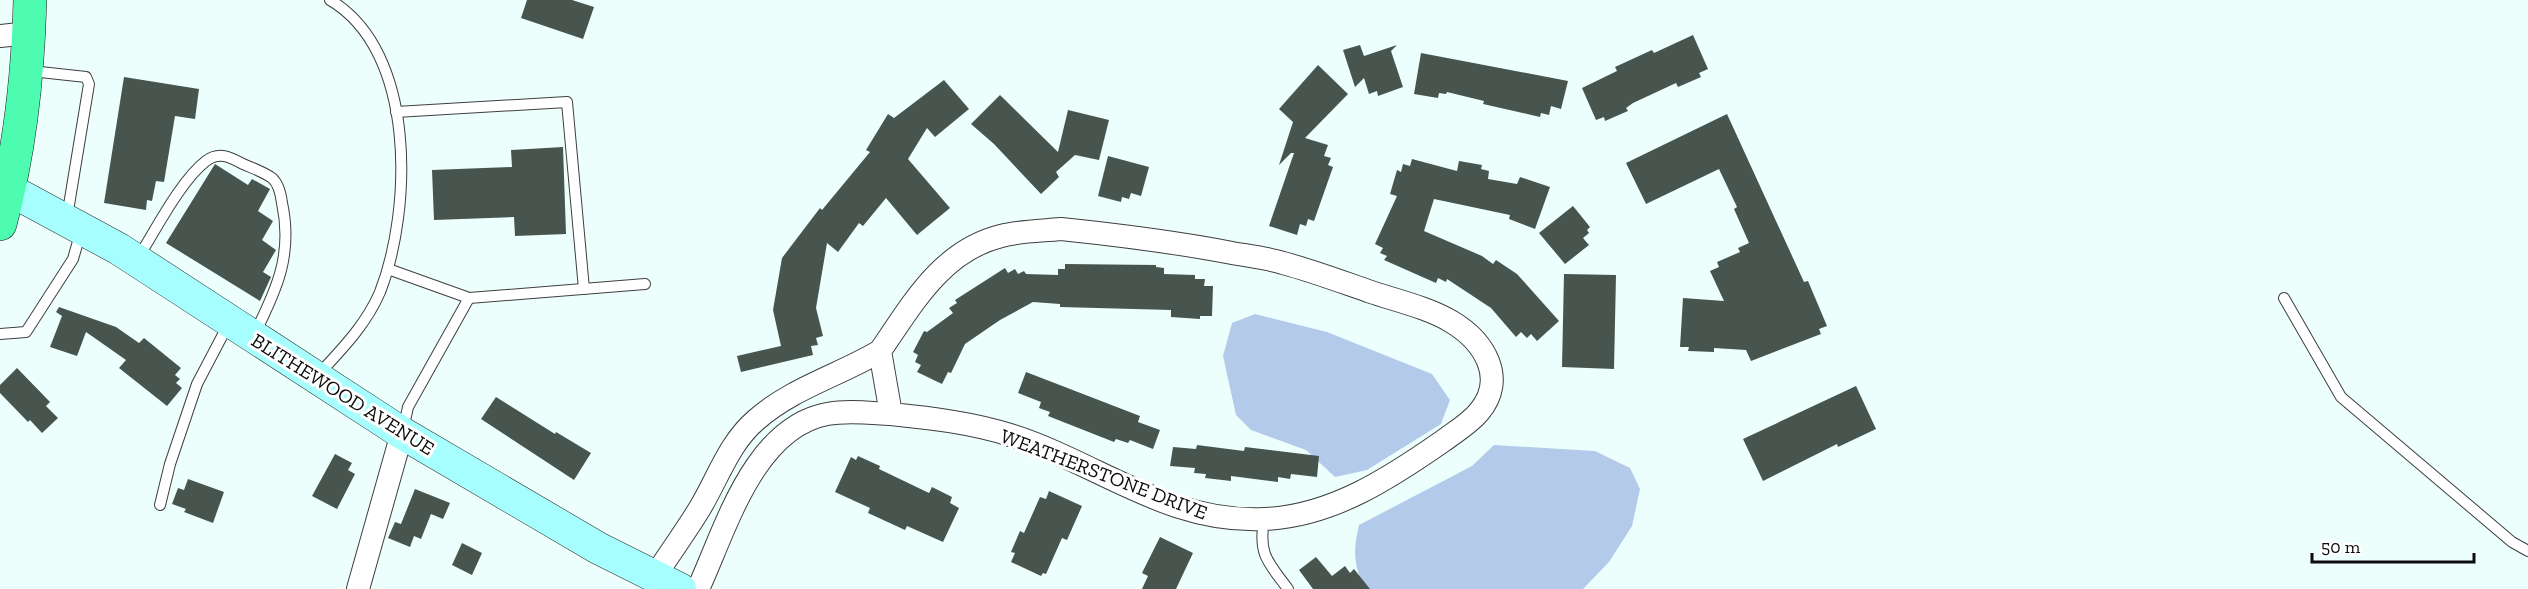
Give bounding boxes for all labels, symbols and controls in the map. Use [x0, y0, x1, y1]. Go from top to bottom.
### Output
street label: BLITHEWOOD AVENUE [247, 328, 439, 460]
street label: WEATHERSTONE DRIVE [997, 423, 1211, 525]
scale bar [2312, 526, 2474, 564]
text: 50 m [2321, 536, 2361, 558]

